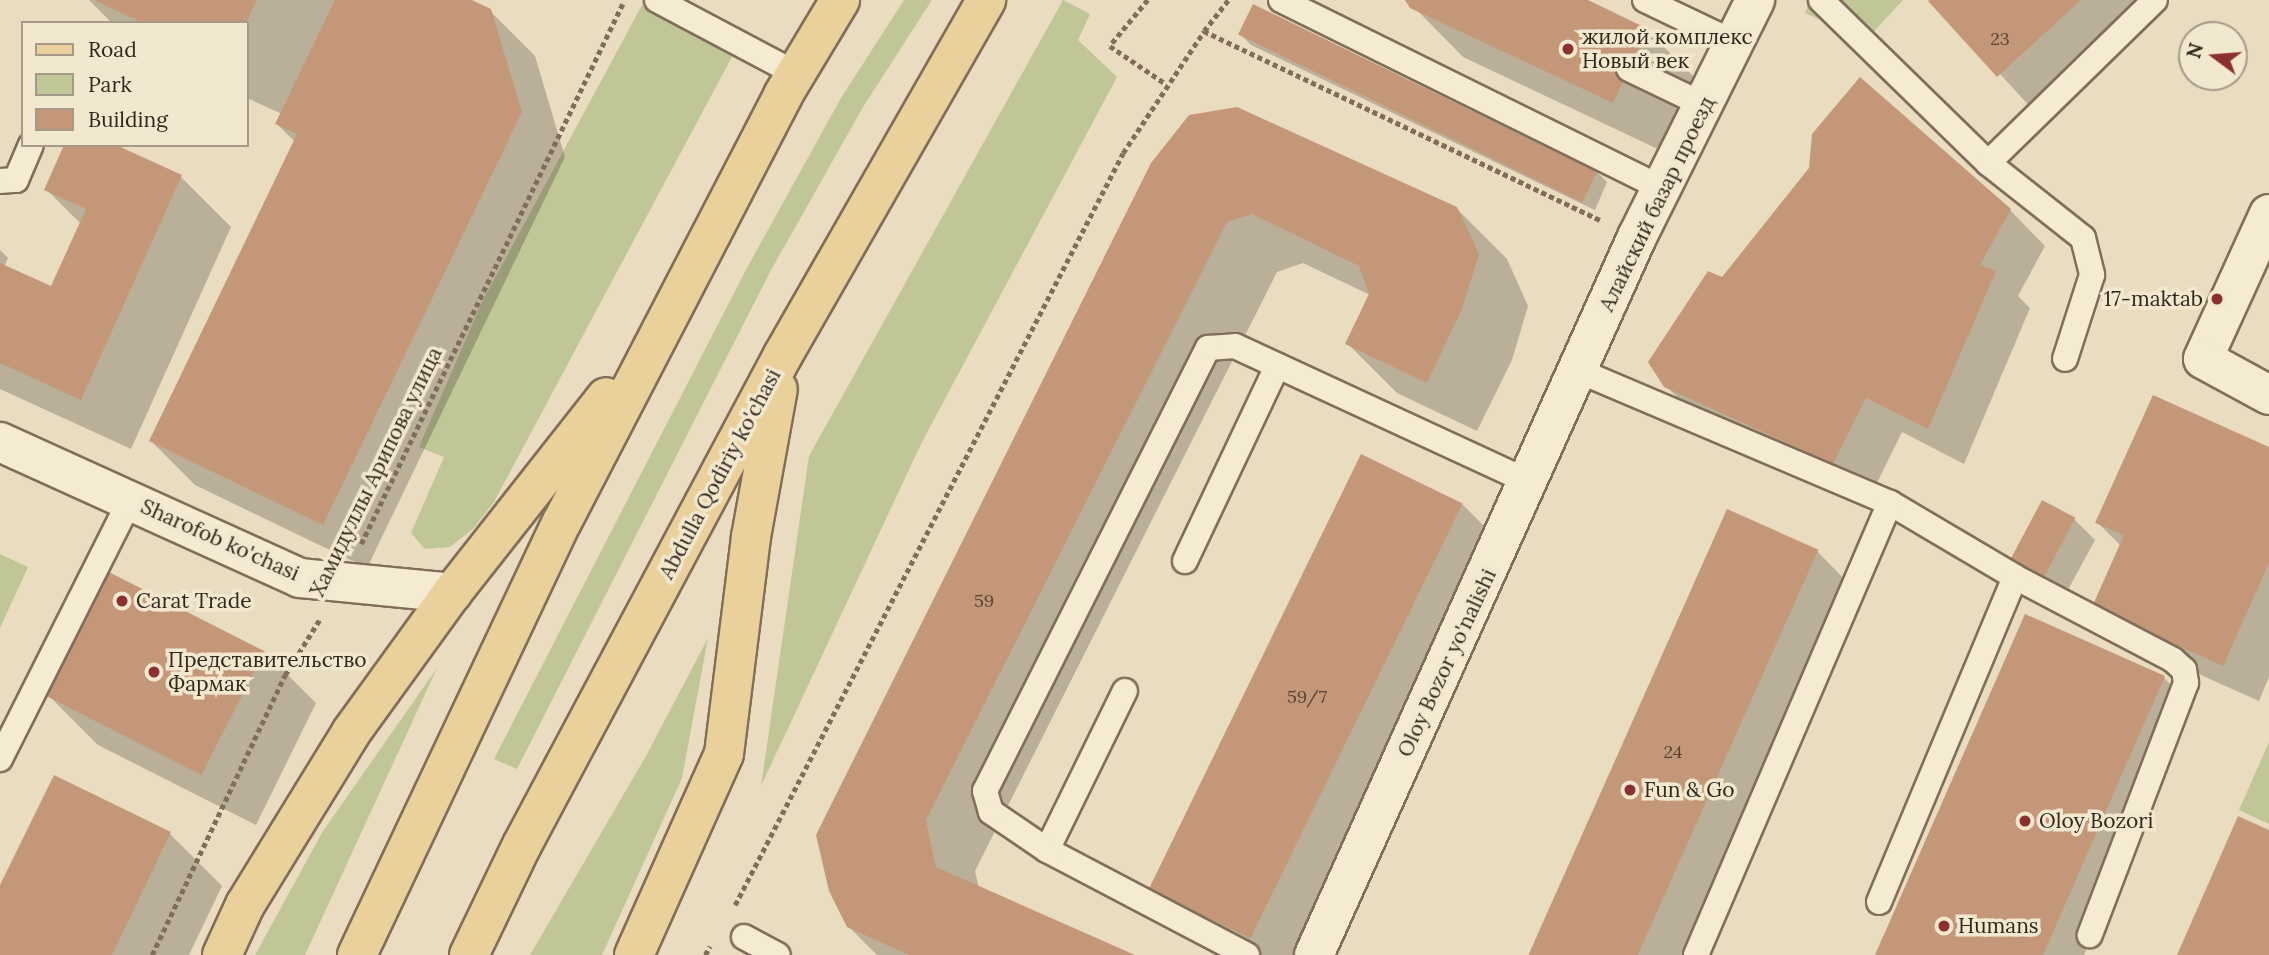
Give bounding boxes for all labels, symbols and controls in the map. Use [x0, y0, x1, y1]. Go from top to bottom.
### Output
legend [21, 21, 248, 147]
north arrow [2178, 21, 2248, 91]
place label: жилой комплекс Новый век [1582, 24, 1753, 74]
house number: 23 [1990, 28, 2010, 50]
text: Road [88, 36, 137, 63]
text: N [2181, 40, 2208, 61]
marker: жилой комплекс Новый век [1560, 41, 1576, 57]
text: Park [88, 71, 132, 98]
street label: Алайский базар проезд [1594, 92, 1720, 316]
text: Building [88, 106, 168, 133]
place label: 17-maktab [2104, 286, 2203, 312]
marker: 17-maktab [2209, 291, 2225, 307]
street label: Хамидуллы Арипова улица [305, 343, 447, 601]
street label: Abdulla Qodiriy ko'chasi [654, 365, 786, 583]
street label: Sharofob ko'chasi [137, 494, 303, 586]
street label: Oloy Bozor yo'nalishi [1392, 565, 1502, 761]
place label: Carat Trade [136, 588, 252, 614]
house number: 59 [974, 590, 994, 612]
marker: Carat Trade [114, 593, 130, 609]
place label: Представительство Фармак [168, 647, 366, 697]
marker: Представительство Фармак [146, 664, 162, 680]
house number: 59/7 [1287, 686, 1327, 708]
house number: 24 [1663, 741, 1683, 763]
place label: Fun & Go [1644, 777, 1734, 803]
marker: Fun & Go [1622, 782, 1638, 798]
place label: Oloy Bozori [2039, 808, 2153, 834]
marker: Oloy Bozori [2017, 813, 2033, 829]
place label: Humans [1958, 913, 2039, 939]
marker: Humans [1936, 918, 1952, 934]

